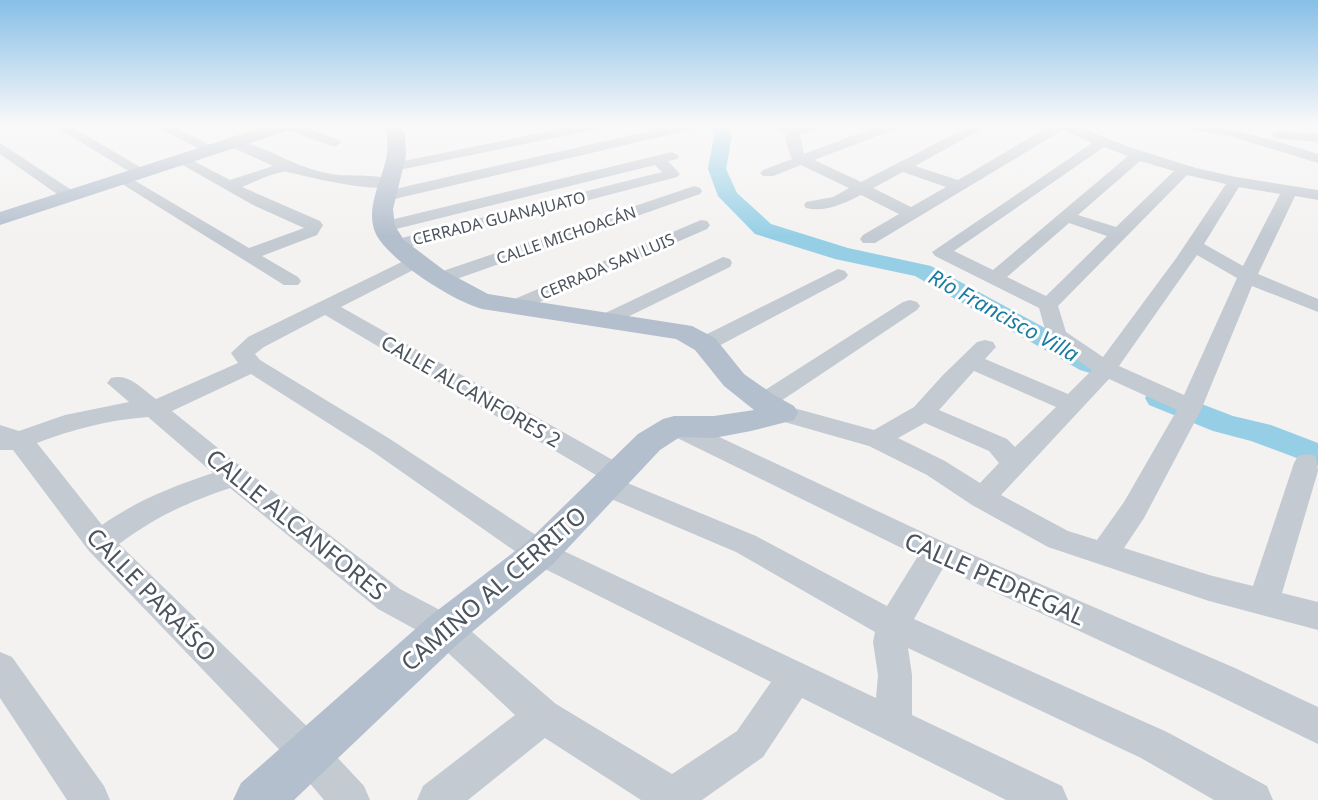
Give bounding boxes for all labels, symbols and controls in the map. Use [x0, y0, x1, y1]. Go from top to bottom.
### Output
street label: CERRADA GUANAJUATO [410, 186, 588, 250]
street label: CALLE MICHOACÁN [493, 201, 639, 269]
street label: CERRADA SAN LUIS [536, 228, 678, 304]
water label: Río Francisco Villa [924, 262, 1084, 368]
street label: CALLE ALCANFORES 2 [376, 328, 566, 454]
street label: CALLE ALCANFORES [200, 441, 394, 607]
street label: CAMINO AL CERRITO [393, 498, 593, 678]
street label: CALLE PARAÍSO [80, 520, 224, 668]
street label: CALLE PEDREGAL [900, 523, 1090, 633]

